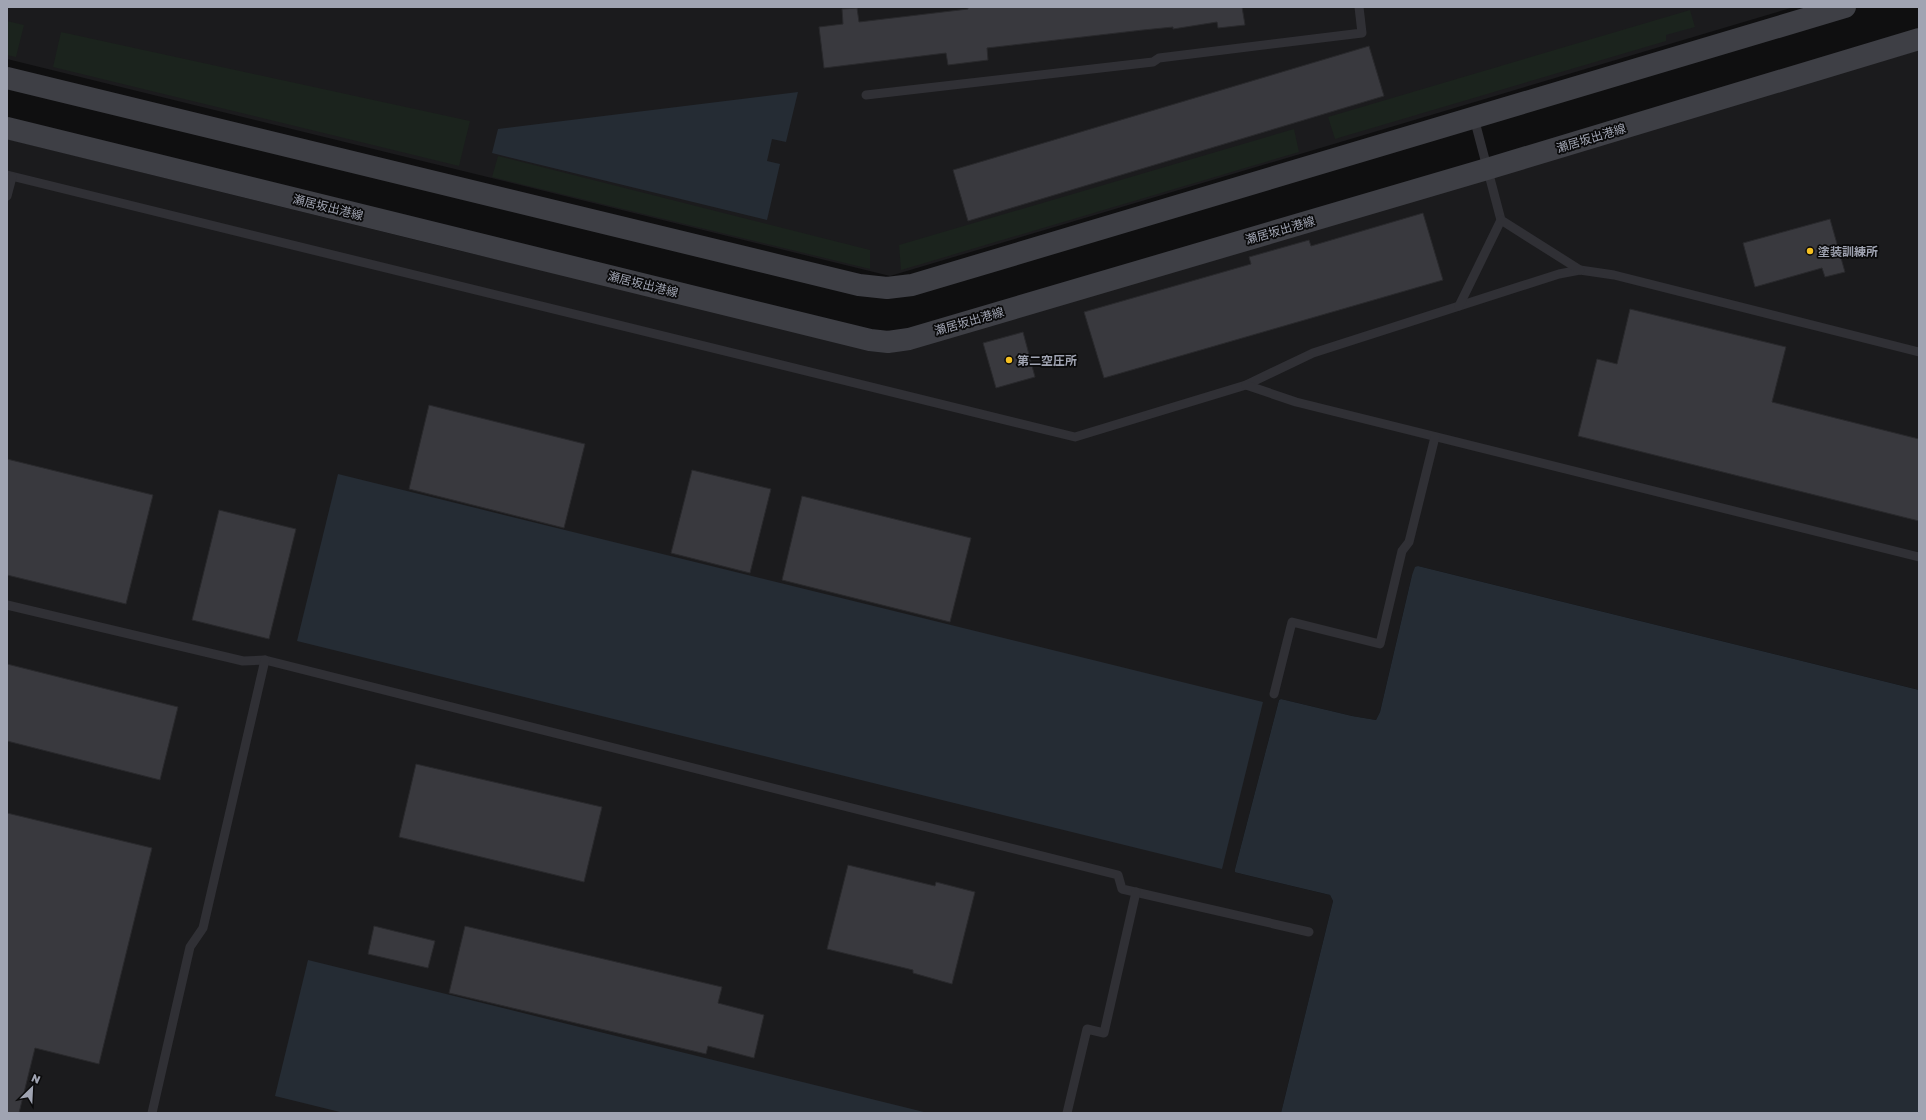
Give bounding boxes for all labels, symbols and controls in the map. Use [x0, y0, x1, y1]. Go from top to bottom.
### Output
street label: 瀬居坂出港線 [1554, 120, 1628, 156]
street label: 瀬居坂出港線 [291, 191, 365, 223]
street label: 瀬居坂出港線 [1243, 213, 1317, 247]
place label: 塗装訓練所 [1818, 244, 1878, 259]
marker: 塗装訓練所 [1805, 246, 1815, 256]
street label: 瀬居坂出港線 [606, 268, 680, 300]
street label: 瀬居坂出港線 [932, 304, 1006, 338]
place label: 第二空圧所 [1017, 353, 1077, 368]
marker: 第二空圧所 [1004, 355, 1014, 365]
north arrow [12, 1068, 52, 1108]
text: N [30, 1071, 43, 1086]

